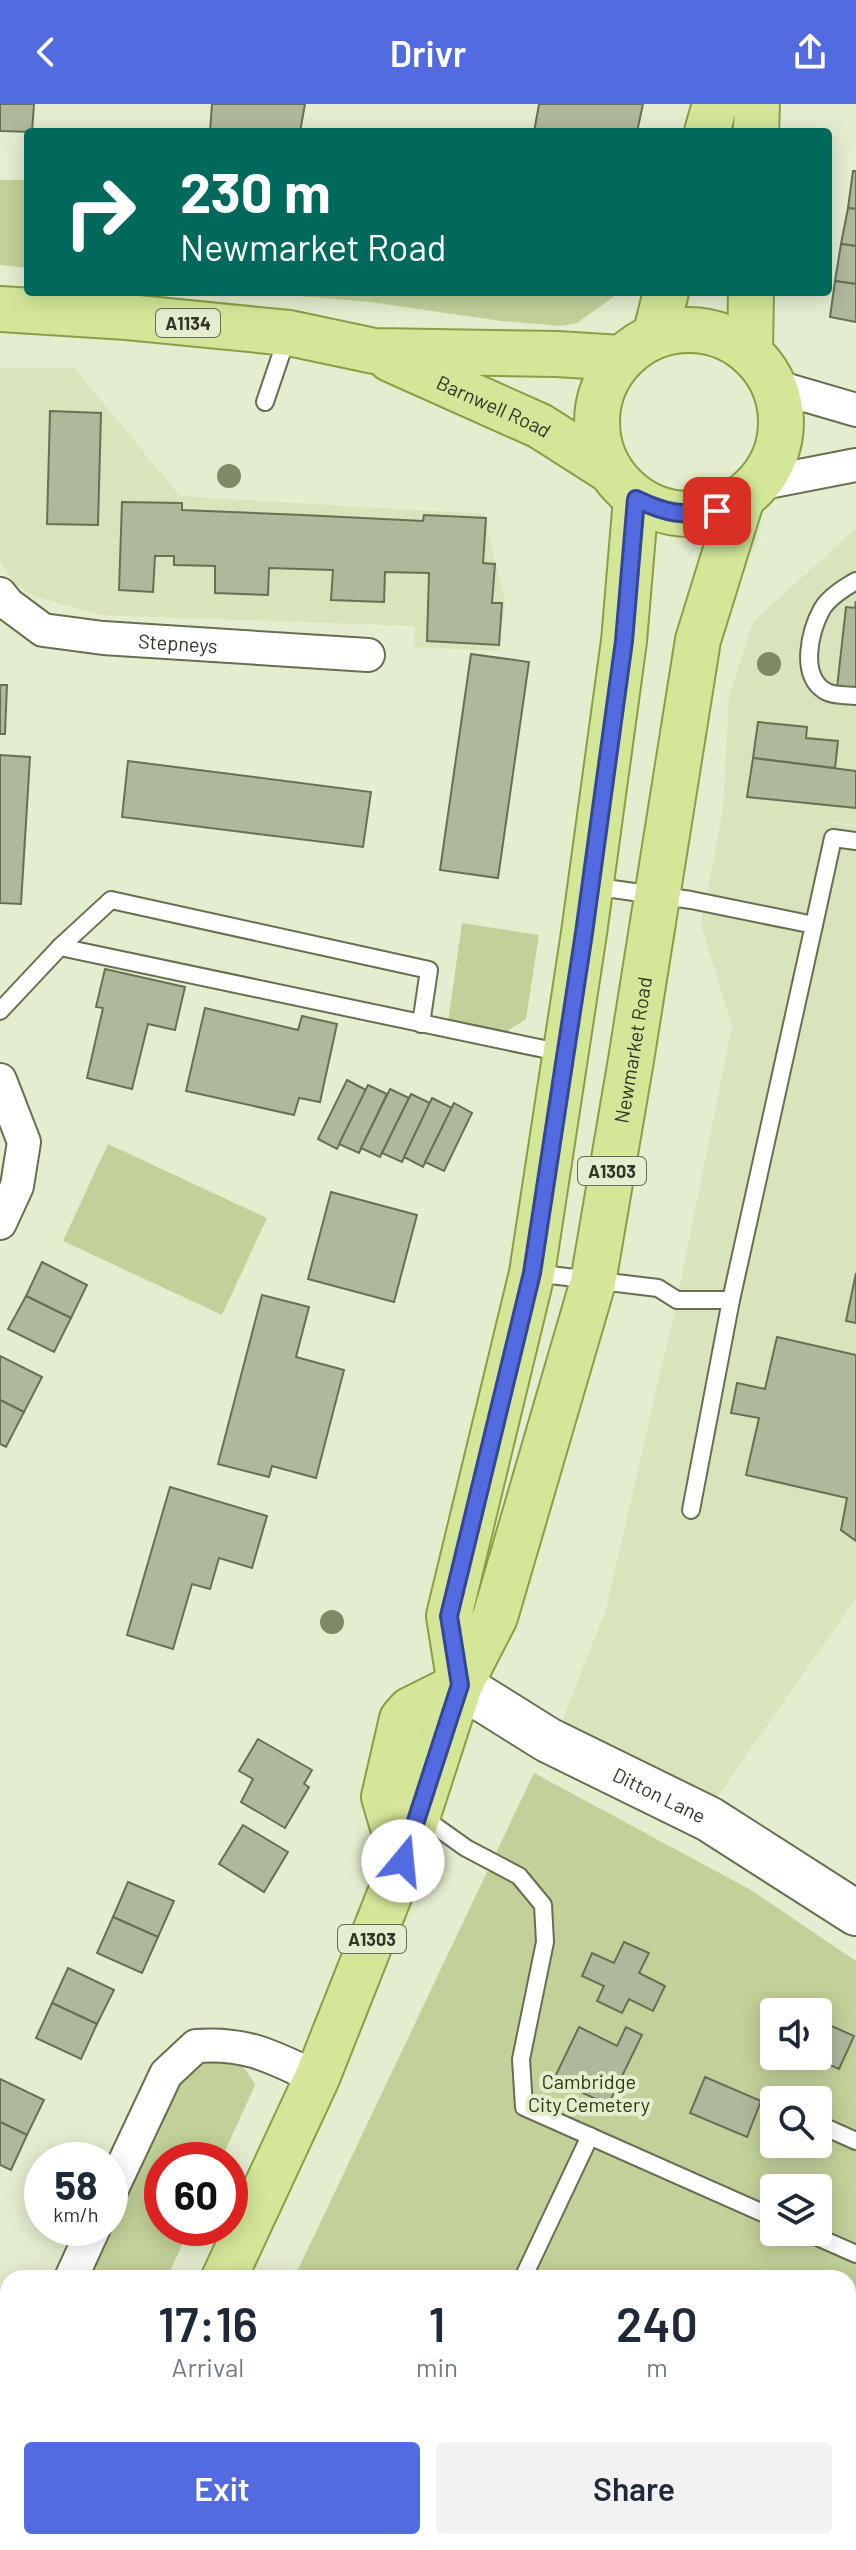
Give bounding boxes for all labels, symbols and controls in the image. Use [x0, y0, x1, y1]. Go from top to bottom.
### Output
icon: back [24, 30, 68, 74]
icon: share [788, 30, 832, 74]
text: Drivr [390, 31, 466, 74]
text: 230 m [180, 157, 331, 224]
icon: right [48, 160, 152, 264]
text: Newmarket Road [180, 225, 446, 268]
road number: A1134 [156, 309, 220, 337]
street label: Barnwell Road [433, 369, 556, 442]
pin [683, 477, 751, 545]
icon: arrive [695, 489, 739, 533]
street label: Stepneys [137, 628, 218, 657]
street label: Newmarket Road [608, 975, 656, 1125]
road number: A1303 [578, 1157, 646, 1185]
street label: Ditton Lane [609, 1762, 710, 1828]
position arrow [361, 1819, 445, 1903]
road number: A1303 [338, 1925, 406, 1953]
map controls [760, 1998, 832, 2246]
button: sound [760, 1998, 832, 2070]
park label: Cambridge City Cemetery [528, 2069, 650, 2116]
button: search [760, 2086, 832, 2158]
speed limit sign: 60 [144, 2142, 248, 2246]
text: 58 [54, 2160, 98, 2208]
button: layers [760, 2174, 832, 2246]
text: km/h [53, 2202, 99, 2226]
text: 17:16 [158, 2294, 258, 2352]
text: 1 [428, 2294, 445, 2352]
text: 240 [616, 2294, 698, 2352]
text: Arrival [172, 2351, 244, 2382]
text: min [416, 2351, 458, 2382]
text: m [646, 2351, 668, 2382]
button: Exit [24, 2442, 420, 2534]
button: Share [436, 2442, 832, 2534]

